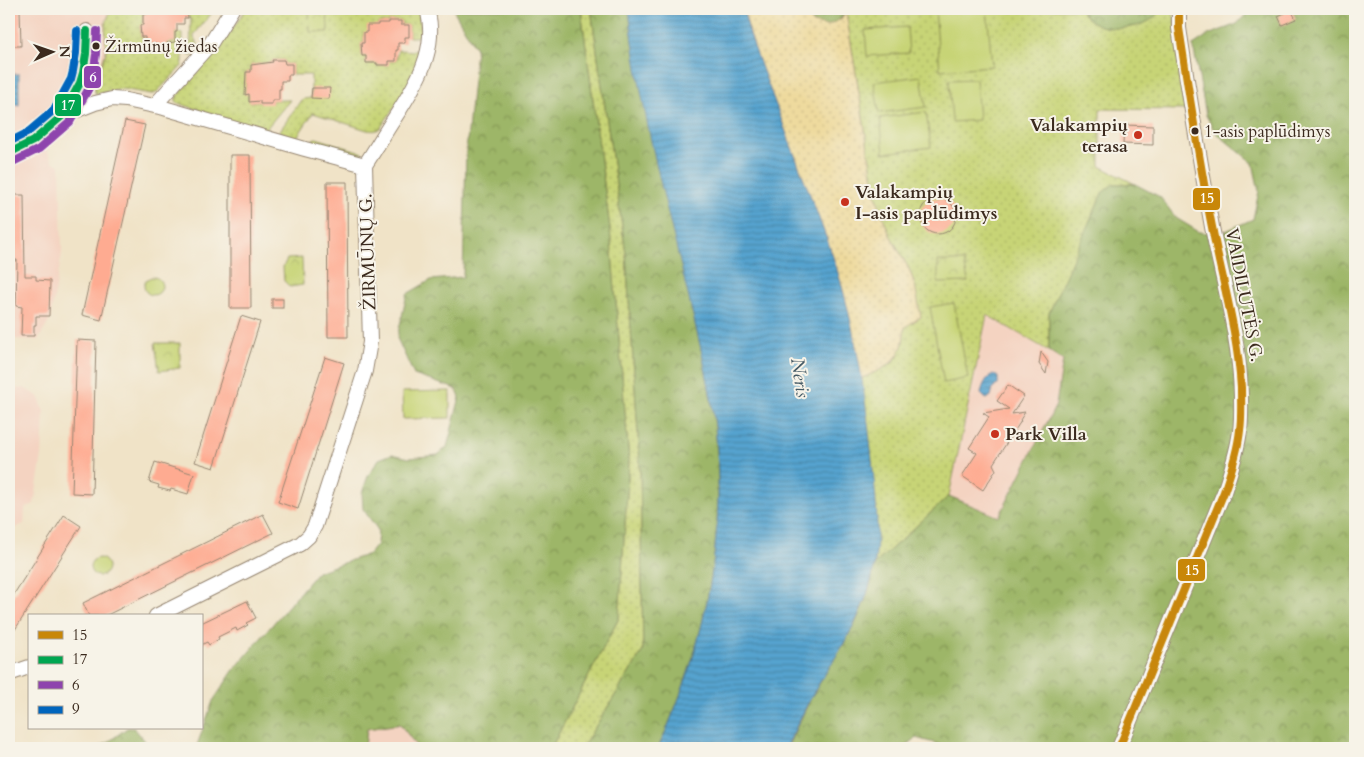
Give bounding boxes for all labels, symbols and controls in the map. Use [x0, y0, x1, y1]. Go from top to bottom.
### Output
north arrow [28, 28, 78, 78]
place label: Žirmūnų žiedas [105, 35, 218, 58]
marker: Žirmūnų žiedas [91, 41, 101, 51]
text: N [55, 45, 74, 58]
line badge: 6 [83, 65, 102, 89]
text: 6 [89, 68, 97, 87]
line badge: 17 [54, 93, 82, 117]
text: 17 [61, 96, 75, 115]
place label: Valakampių terasa [1030, 113, 1128, 159]
place label: 1-asis paplūdimys [1204, 120, 1331, 143]
marker: 1-asis paplūdimys [1190, 126, 1200, 136]
marker: Valakampių terasa [1132, 129, 1144, 141]
place label: Valakampių I-asis paplūdimys [855, 180, 997, 226]
line badge: 15 [1192, 187, 1221, 211]
text: 15 [1200, 189, 1214, 208]
street label: ŽIRMŪNŲ G. [353, 193, 383, 311]
marker: Valakampių I-asis paplūdimys [839, 196, 851, 208]
street label: VAIDILUTĖS G. [1219, 226, 1269, 364]
water label: Neris [784, 356, 816, 400]
place label: Park Villa [1005, 422, 1087, 447]
marker: Park Villa [989, 428, 1001, 440]
line badge: 15 [1177, 558, 1206, 582]
text: 15 [1185, 561, 1199, 580]
legend [28, 614, 202, 730]
text: 15 [72, 625, 87, 645]
text: 17 [72, 649, 88, 669]
text: 6 [72, 675, 80, 695]
text: 9 [72, 699, 80, 719]

